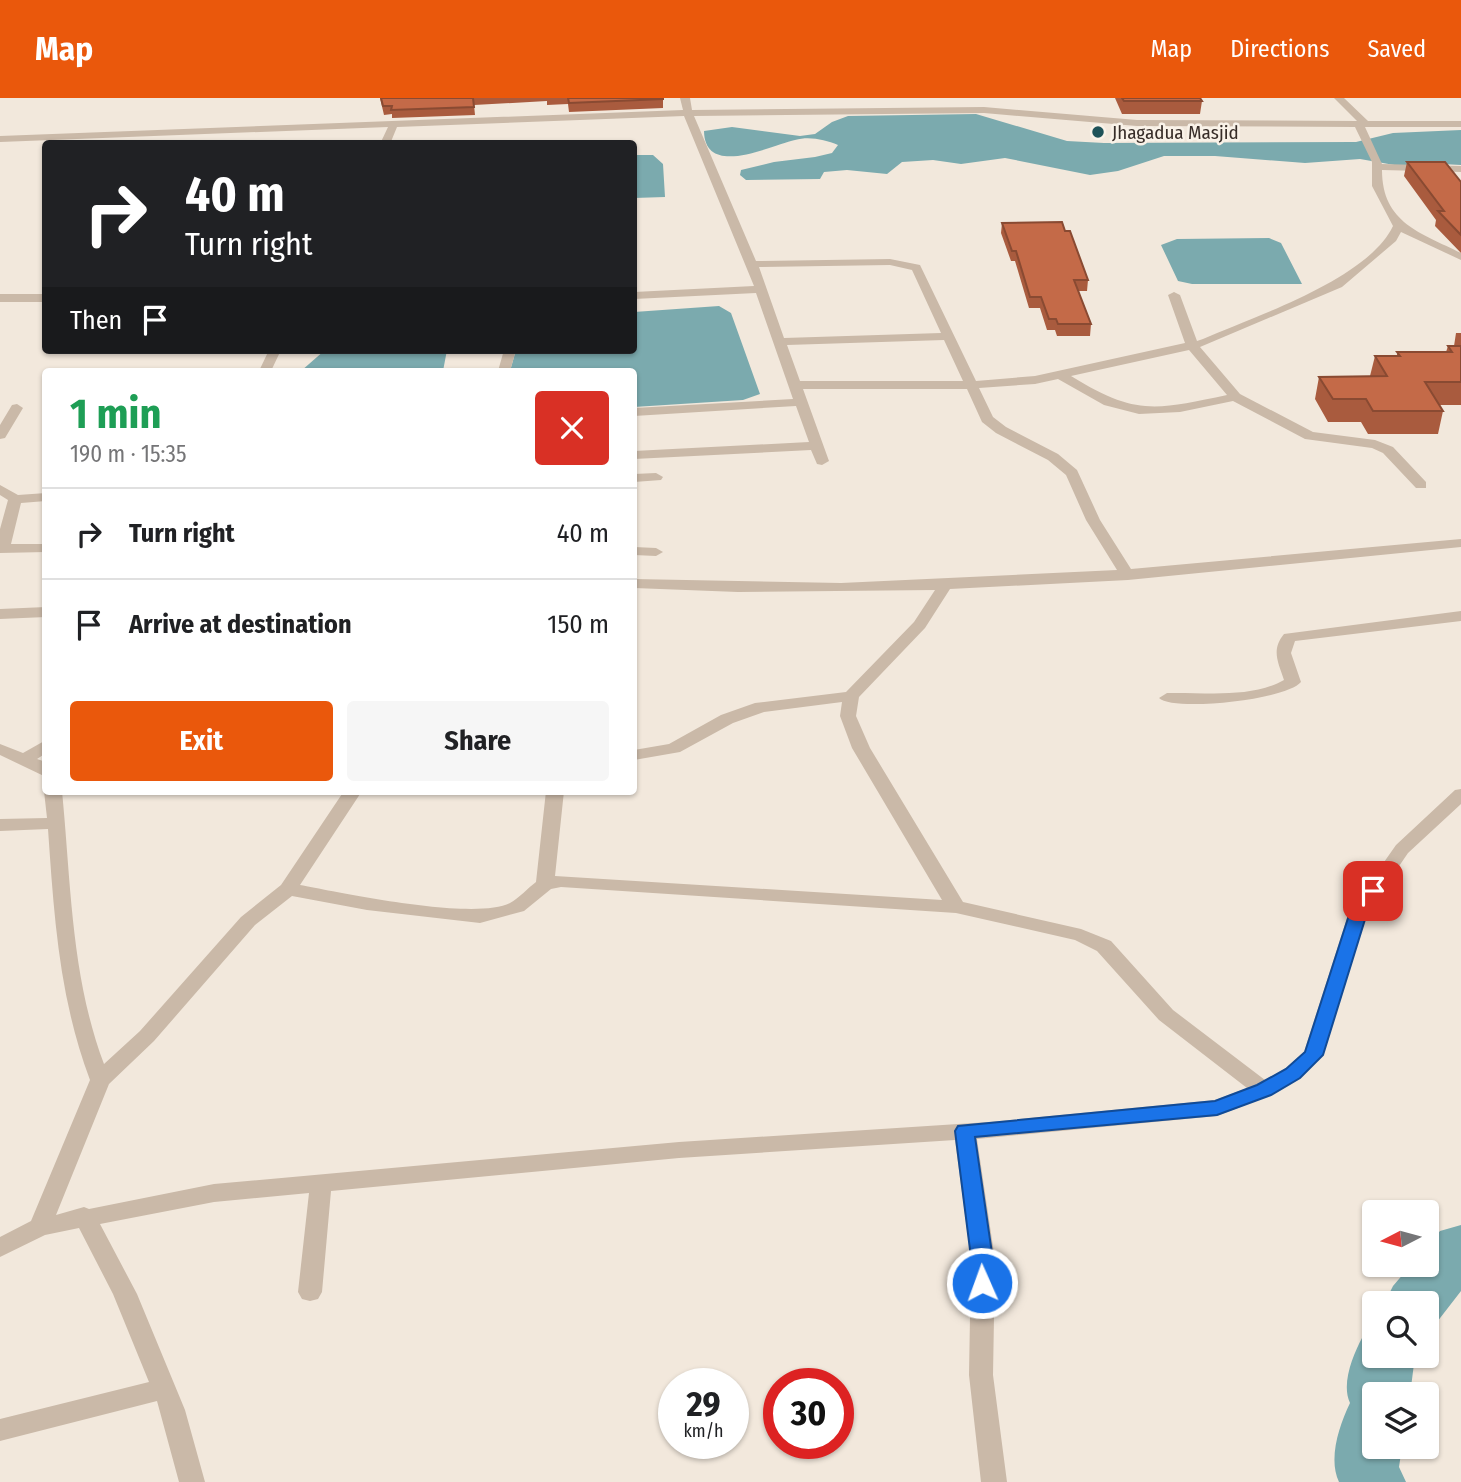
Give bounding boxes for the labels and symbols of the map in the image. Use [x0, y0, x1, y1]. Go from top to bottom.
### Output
place label: Jhagadua Masjid [1112, 121, 1239, 144]
marker: Jhagadua Masjid [1090, 124, 1106, 140]
pin [1343, 861, 1403, 921]
north arrow [1362, 1200, 1438, 1278]
position arrow [945, 1246, 1019, 1320]
speed limit sign: 30 [763, 1368, 854, 1459]

